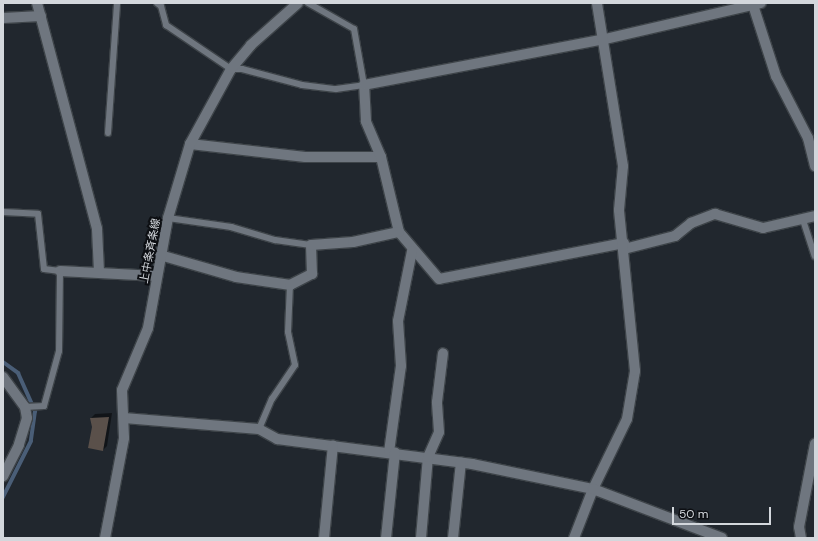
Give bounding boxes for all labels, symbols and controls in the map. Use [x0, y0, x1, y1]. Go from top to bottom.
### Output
street label: 上中条斉条線 [137, 217, 163, 285]
scale bar [674, 499, 773, 525]
text: 50 m [679, 506, 708, 522]

